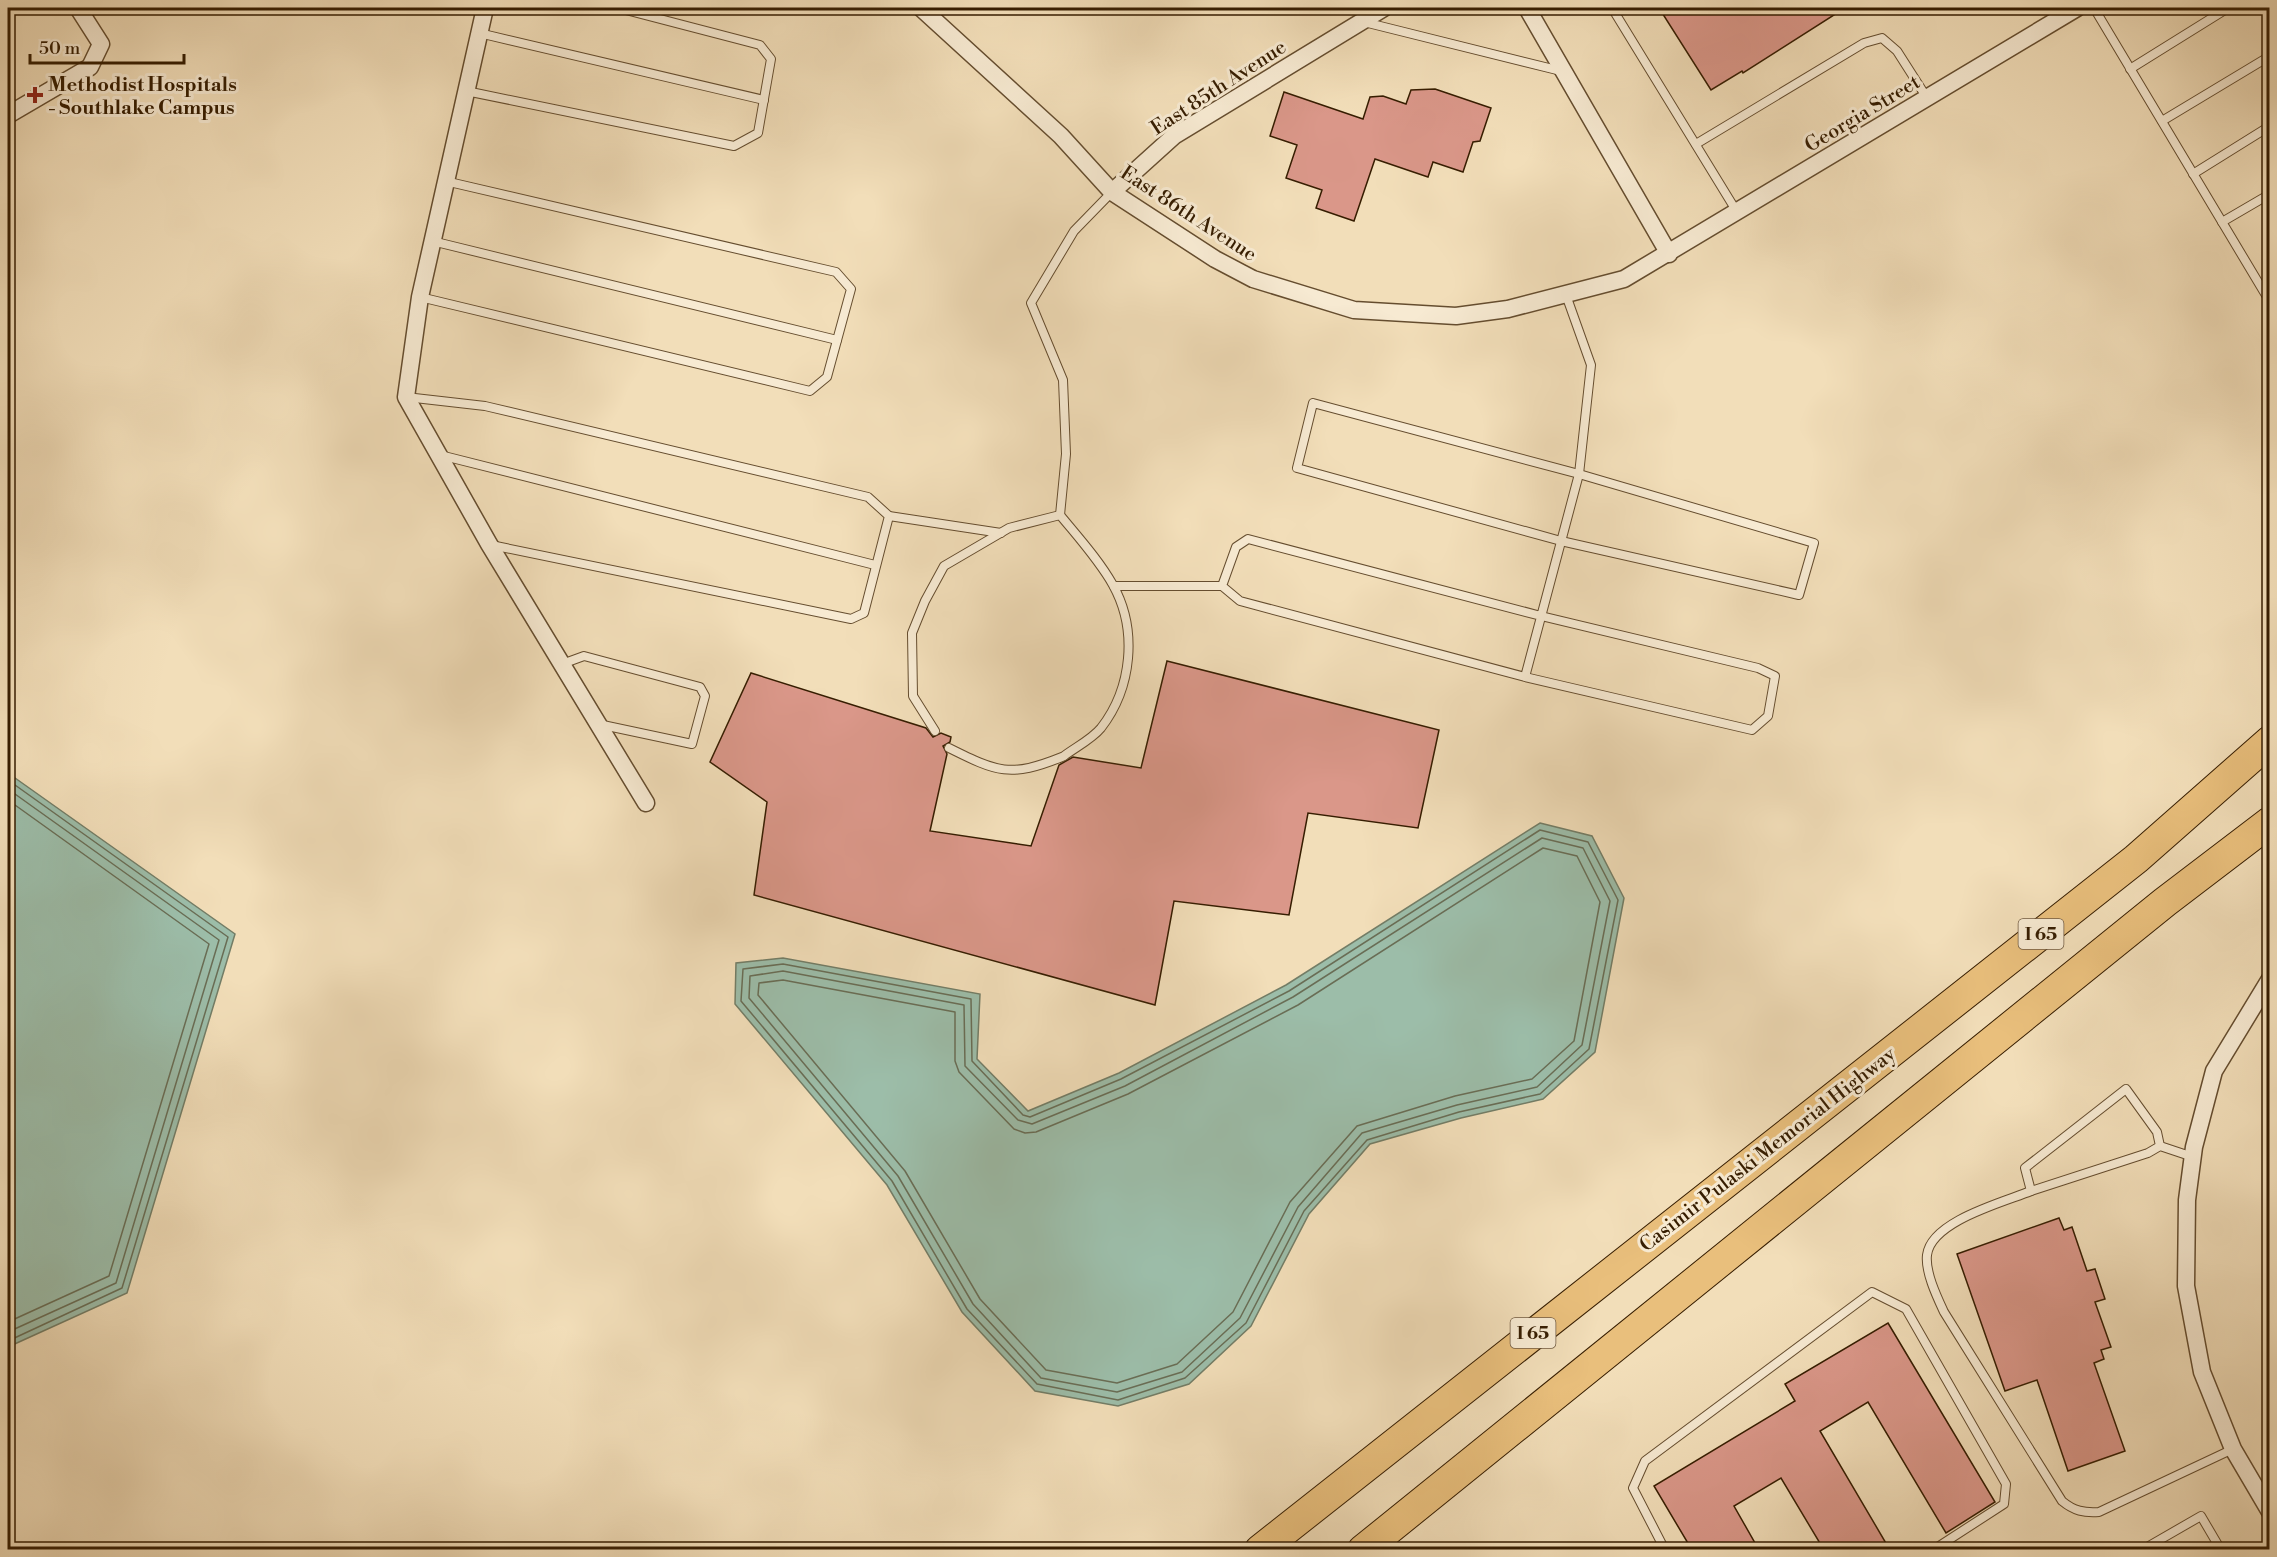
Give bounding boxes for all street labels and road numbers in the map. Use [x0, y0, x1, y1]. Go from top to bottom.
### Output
street label: East 85th Avenue [1146, 35, 1291, 141]
street label: Georgia Street [1801, 70, 1925, 159]
street label: East 86th Avenue [1115, 161, 1261, 268]
road number: I 65 [2018, 919, 2064, 949]
street label: Casimir Pulaski Memorial Highway [1635, 1042, 1901, 1258]
road number: I 65 [1510, 1318, 1556, 1348]

